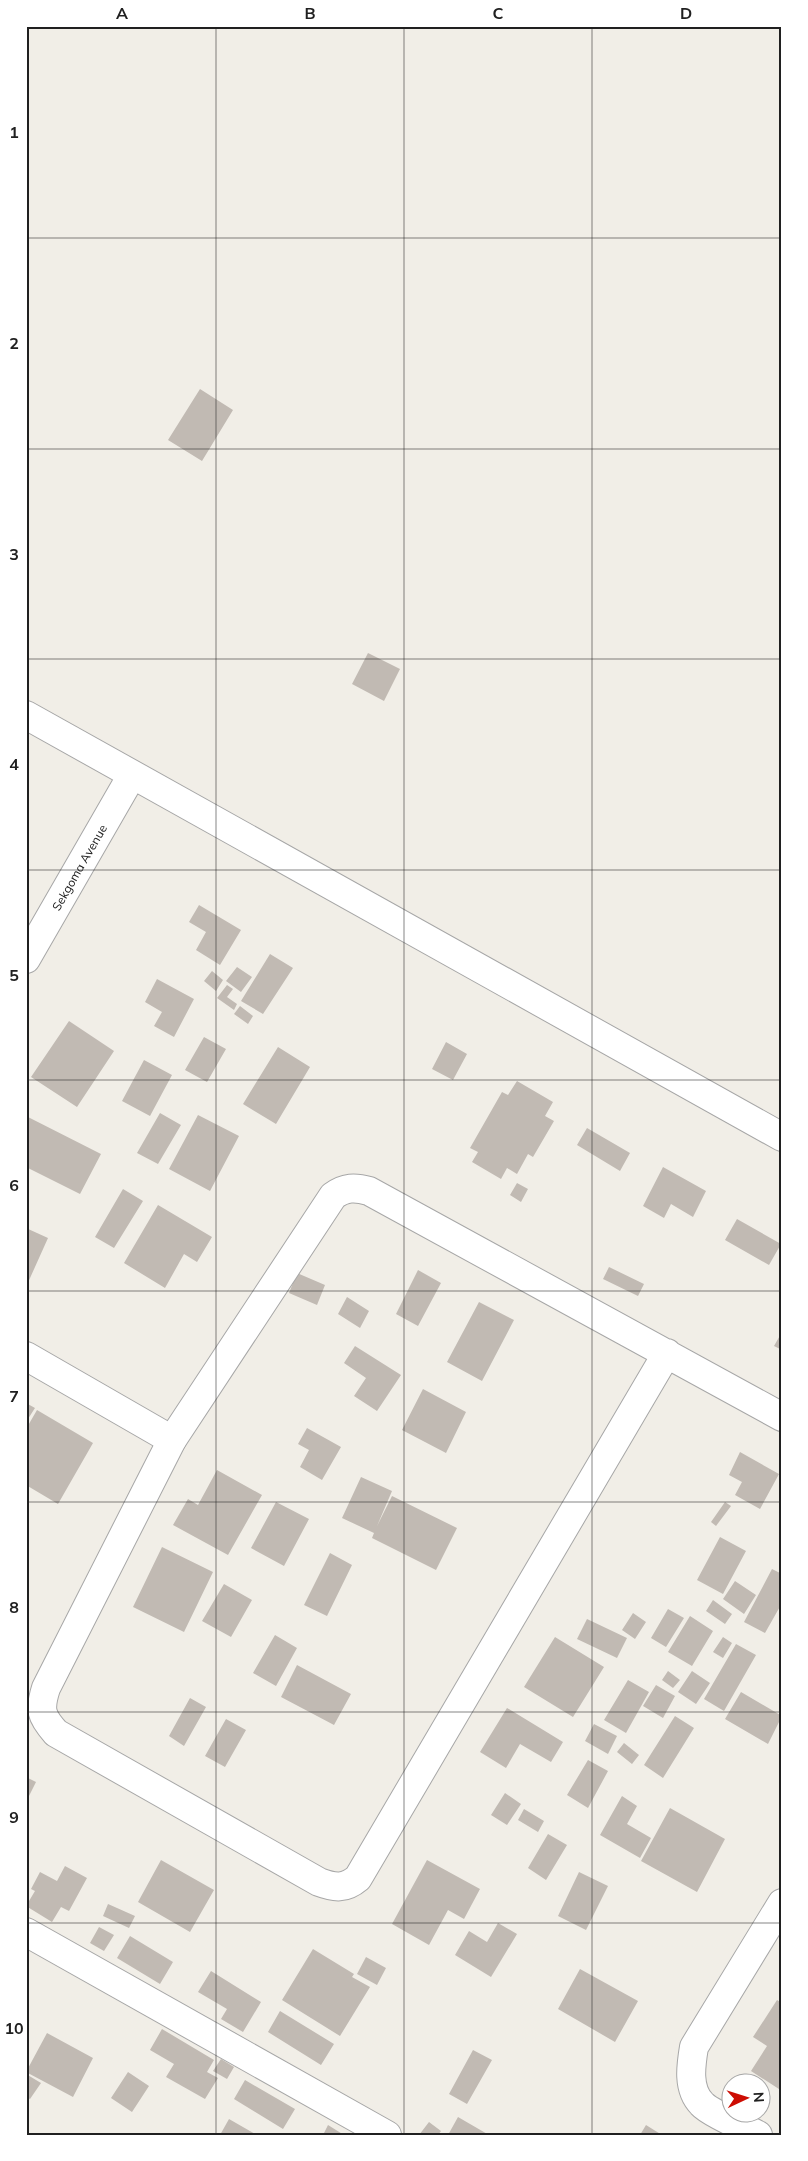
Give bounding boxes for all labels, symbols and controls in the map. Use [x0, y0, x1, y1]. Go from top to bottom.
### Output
text: A [116, 3, 128, 23]
text: B [304, 3, 316, 23]
text: C [493, 3, 504, 23]
text: D [680, 3, 692, 23]
text: 1 [9, 122, 19, 142]
text: 2 [9, 333, 19, 353]
text: 3 [9, 544, 19, 564]
text: 4 [9, 754, 19, 774]
street label: Sekgoma Avenue [48, 821, 110, 913]
text: 5 [9, 965, 19, 985]
text: 6 [9, 1175, 19, 1195]
text: 7 [9, 1386, 19, 1406]
text: 8 [9, 1597, 19, 1617]
text: 9 [9, 1807, 19, 1827]
text: 10 [4, 2018, 24, 2038]
north arrow [720, 2074, 770, 2124]
text: N [750, 2091, 768, 2103]

